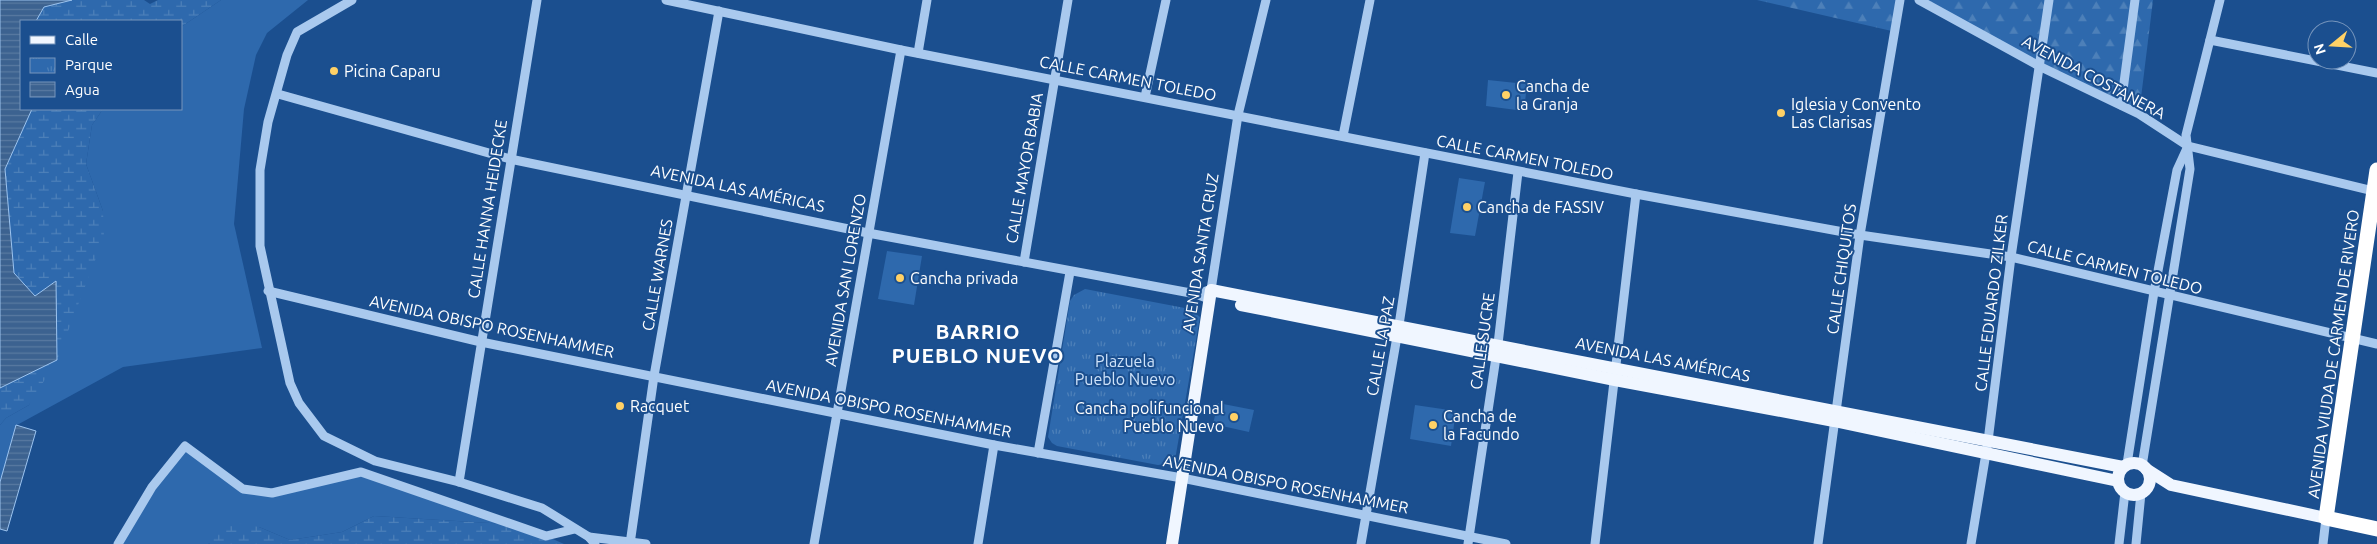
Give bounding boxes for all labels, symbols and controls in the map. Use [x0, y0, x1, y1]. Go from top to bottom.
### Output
legend [20, 20, 182, 110]
north arrow [2307, 20, 2357, 70]
text: Calle [65, 31, 98, 48]
street label: AVENIDA COSTANERA [2019, 32, 2169, 123]
text: N [2310, 42, 2329, 56]
street label: CALLE CARMEN TOLEDO [1038, 52, 1218, 104]
text: Parque [65, 56, 113, 73]
place label: Picina Caparu [344, 62, 441, 80]
marker: Picina Caparu [328, 65, 340, 77]
place label: Cancha de la Granja [1516, 77, 1590, 113]
text: Agua [65, 81, 100, 98]
marker: Cancha de la Granja [1500, 89, 1512, 101]
street label: CALLE MAYOR BABIA [1002, 91, 1046, 245]
place label: Iglesia y Convento Las Clarisas [1791, 95, 1921, 131]
marker: Iglesia y Convento Las Clarisas [1775, 107, 1787, 119]
street label: CALLE HANNA HEIDECKE [464, 118, 510, 300]
street label: CALLE CARMEN TOLEDO [1435, 131, 1615, 183]
street label: AVENIDA LAS AMÉRICAS [649, 159, 827, 215]
street label: AVENIDA SANTA CRUZ [1178, 172, 1222, 334]
street label: AVENIDA SAN LORENZO [821, 192, 869, 368]
place label: Cancha de FASSIV [1477, 198, 1604, 216]
marker: Cancha de FASSIV [1461, 201, 1473, 213]
street label: CALLE CHIQUITOS [1823, 203, 1859, 335]
street label: AVENIDA VIUDA DE CARMEN DE RIVERO [2304, 208, 2362, 500]
street label: CALLE EDUARDO ZILKER [1971, 213, 2011, 393]
street label: CALLE WARNES [638, 218, 676, 332]
street label: CALLE CARMEN TOLEDO [2026, 237, 2204, 297]
place label: Cancha privada [910, 269, 1019, 287]
marker: Cancha privada [894, 272, 906, 284]
street label: AVENIDA OBISPO ROSENHAMMER [368, 291, 616, 361]
street label: CALLE SUCRE [1466, 291, 1498, 391]
street label: CALLE LA PAZ [1362, 295, 1398, 397]
district label: BARRIO PUEBLO NUEVO [892, 319, 1064, 367]
street label: AVENIDA LAS AMÉRICAS [1574, 331, 1752, 385]
park label: Plazuela Pueblo Nuevo [1075, 352, 1175, 388]
street label: AVENIDA OBISPO ROSENHAMMER [765, 375, 1013, 441]
place label: Racquet [630, 397, 690, 415]
place label: Cancha polifuncional Pueblo Nuevo [1075, 399, 1224, 435]
marker: Racquet [614, 400, 626, 412]
place label: Cancha de la Facundo [1443, 407, 1520, 443]
marker: Cancha polifuncional Pueblo Nuevo [1228, 411, 1240, 423]
marker: Cancha de la Facundo [1427, 419, 1439, 431]
street label: AVENIDA OBISPO ROSENHAMMER [1162, 451, 1410, 517]

